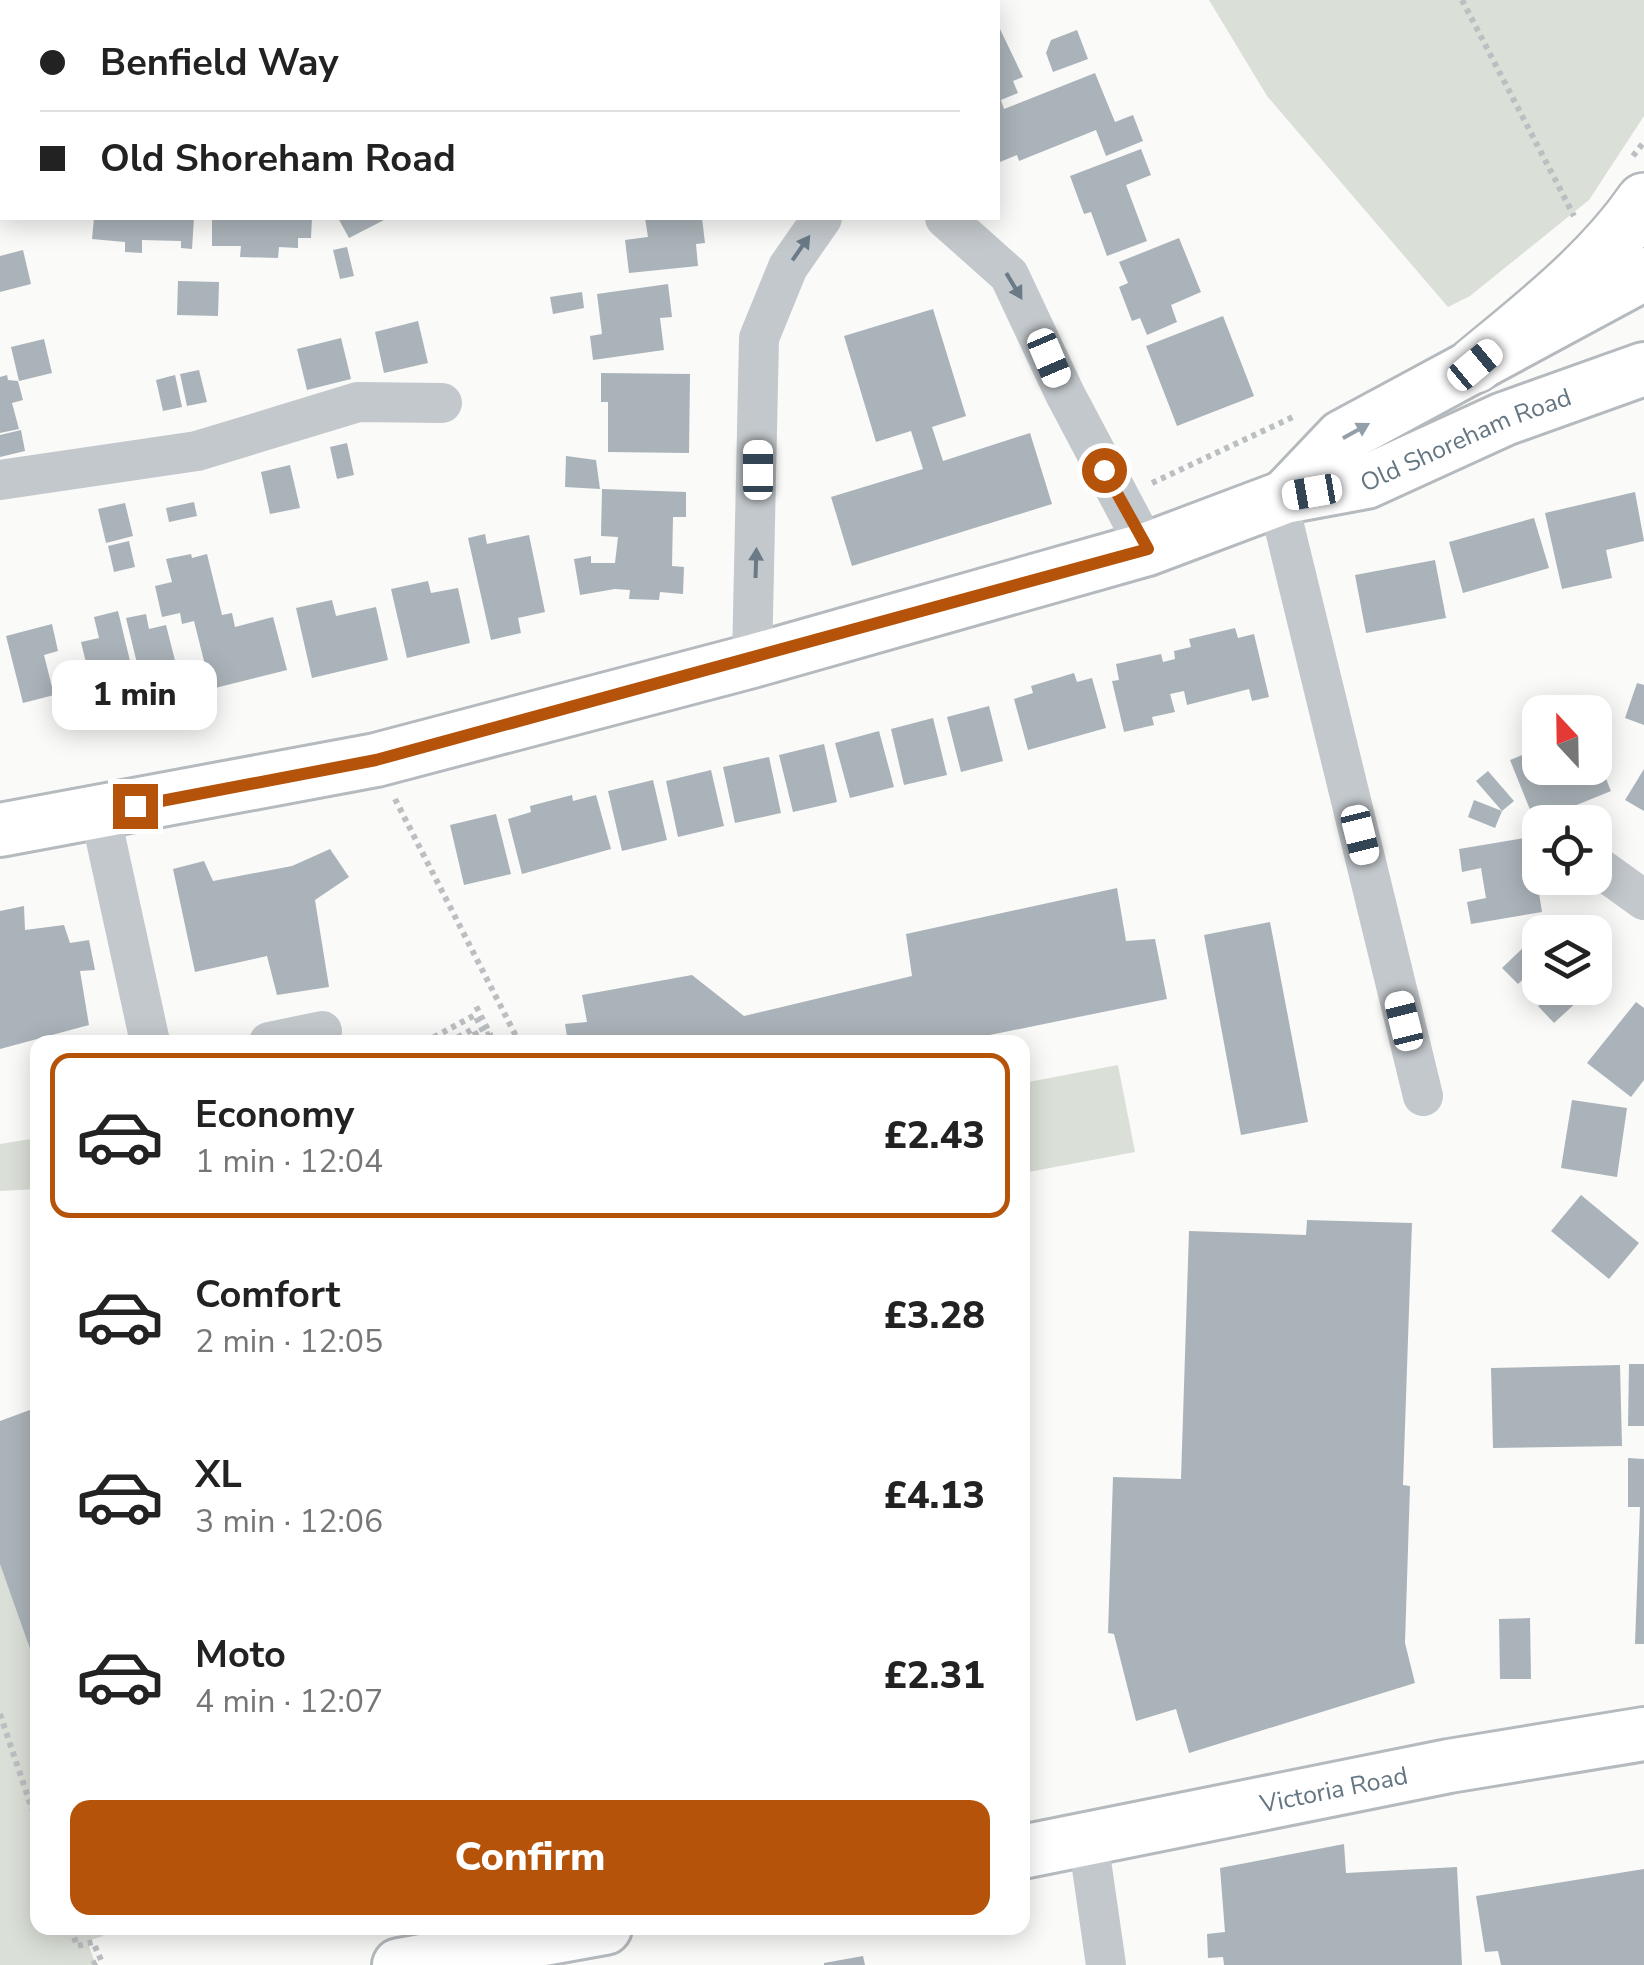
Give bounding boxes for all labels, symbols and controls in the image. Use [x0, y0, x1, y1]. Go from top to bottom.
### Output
text: Benfield Way [100, 37, 338, 88]
text: Old Shoreham Road [100, 133, 456, 184]
one-way arrow [791, 234, 810, 261]
one-way arrow [1004, 272, 1022, 300]
car [1023, 325, 1075, 391]
car [1442, 334, 1508, 396]
street label: Old Shoreham Road [1355, 380, 1576, 500]
one-way arrow [1341, 422, 1370, 439]
car [743, 440, 773, 500]
route start [1082, 448, 1127, 493]
car [1280, 472, 1344, 512]
one-way arrow [748, 547, 764, 579]
callout: 1 min [52, 661, 218, 731]
text: 1 min [92, 673, 177, 716]
north arrow [1522, 695, 1612, 785]
map controls [1522, 695, 1612, 1005]
route end [113, 784, 158, 829]
car [1338, 802, 1382, 868]
button: locate [1522, 805, 1612, 895]
button: layers [1522, 915, 1612, 1005]
car [1382, 988, 1426, 1054]
text: Economy [195, 1089, 354, 1140]
icon: car [75, 1091, 165, 1181]
text: £2.43 [884, 1110, 985, 1161]
text: 1 min · 12:04 [195, 1140, 383, 1183]
text: Comfort [195, 1269, 340, 1320]
icon: car [75, 1271, 165, 1361]
text: £3.28 [884, 1290, 985, 1341]
text: 2 min · 12:05 [195, 1320, 383, 1363]
text: XL [195, 1449, 242, 1500]
icon: car [75, 1451, 165, 1541]
text: £4.13 [884, 1470, 985, 1521]
text: 3 min · 12:06 [195, 1500, 383, 1543]
text: Moto [195, 1629, 286, 1680]
icon: car [75, 1631, 165, 1721]
text: £2.31 [884, 1650, 985, 1701]
text: 4 min · 12:07 [195, 1680, 383, 1723]
street label: Victoria Road [1256, 1759, 1411, 1822]
button: Confirm [70, 1800, 990, 1915]

